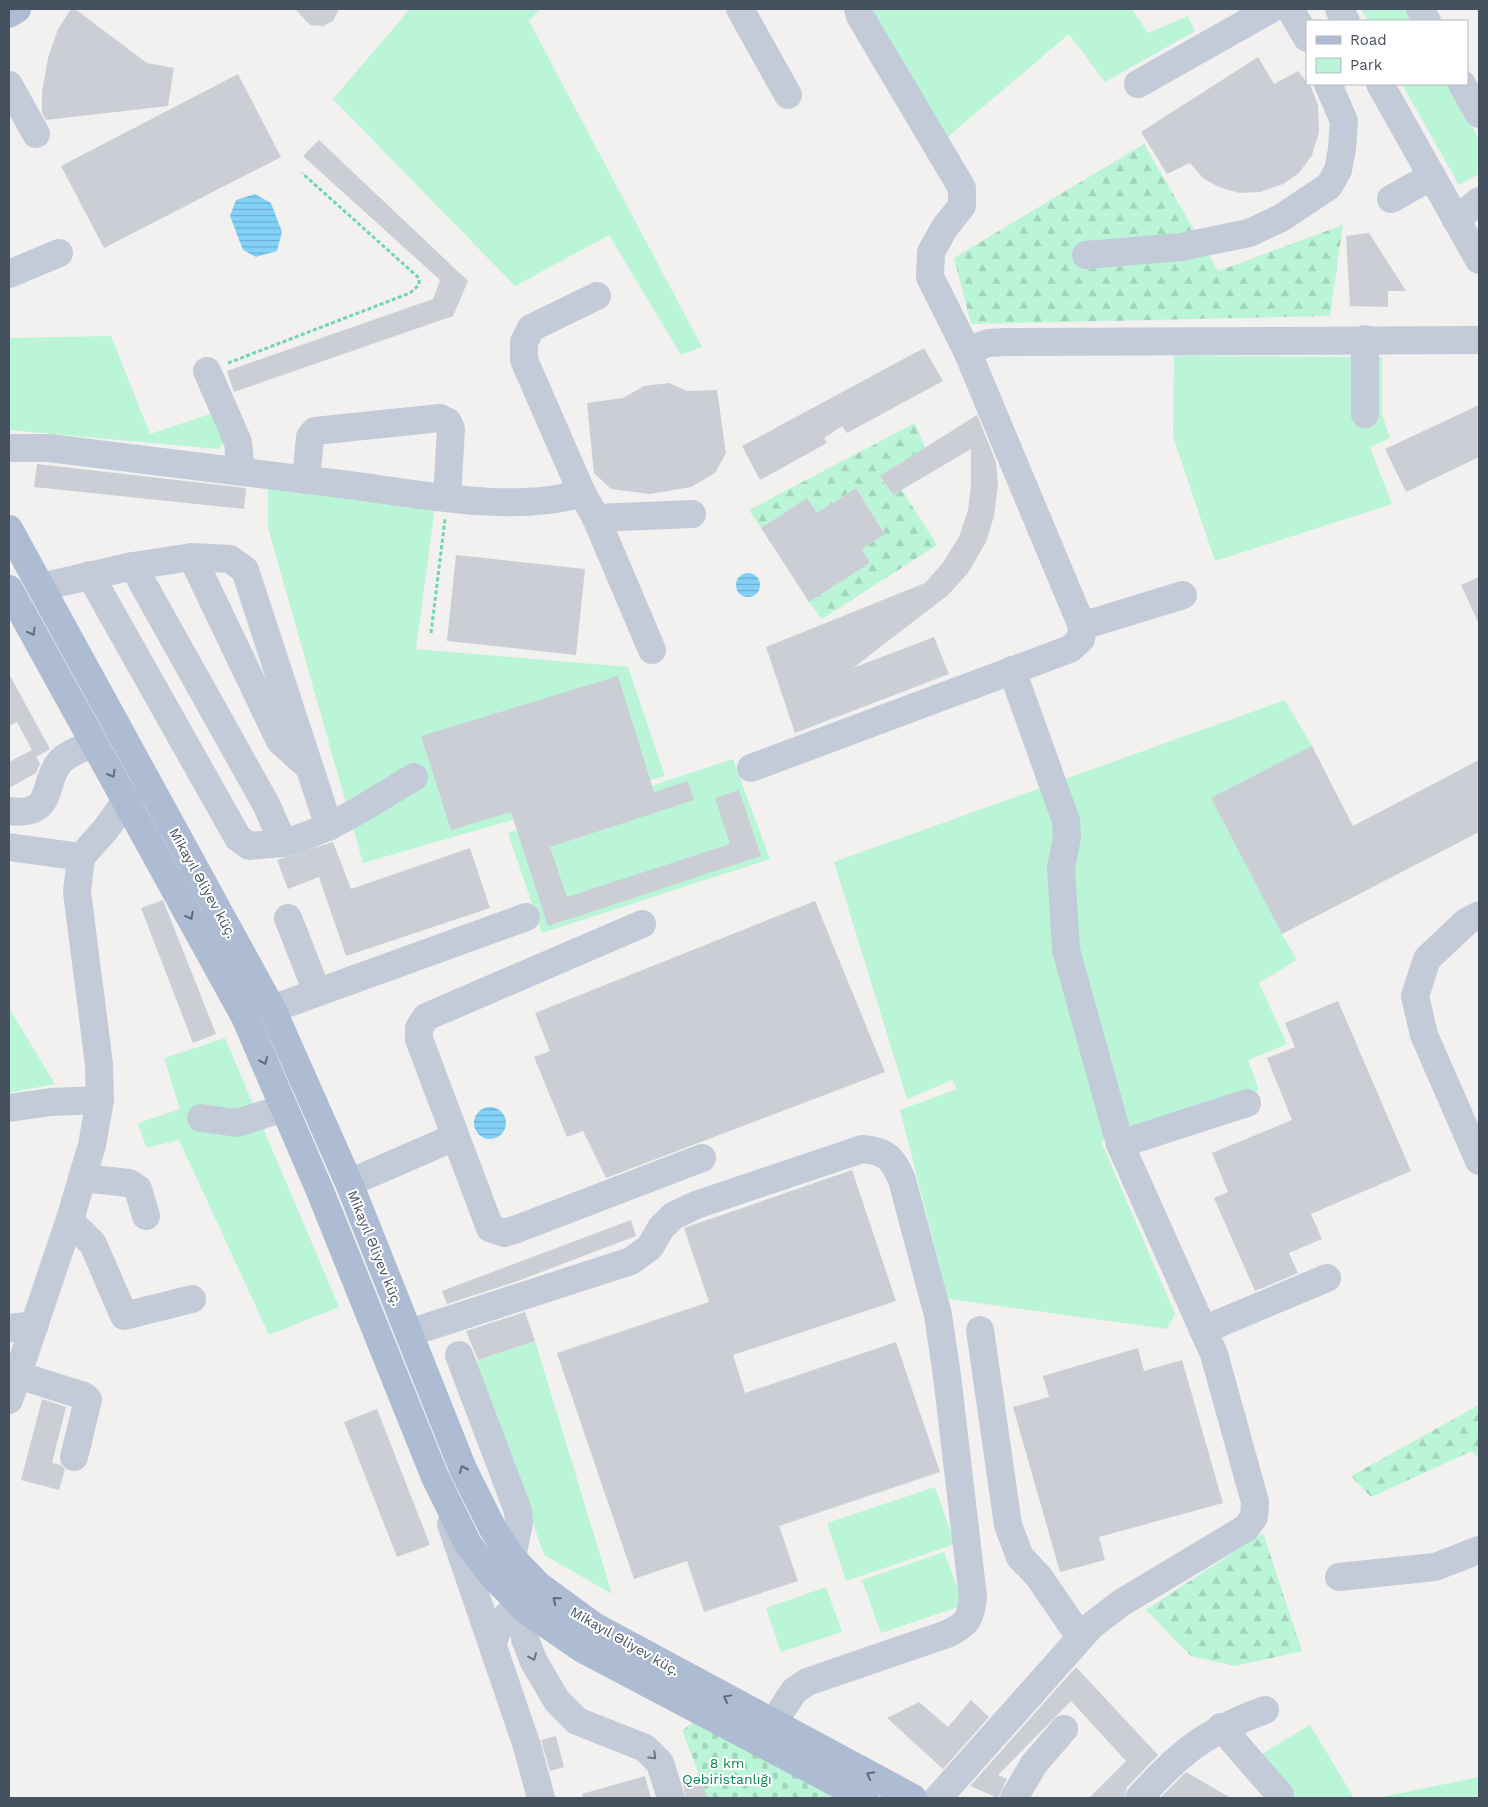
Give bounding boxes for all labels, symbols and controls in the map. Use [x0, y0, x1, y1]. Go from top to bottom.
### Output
legend [1306, 20, 1468, 85]
text: Road [1350, 31, 1387, 49]
text: Park [1350, 56, 1383, 74]
one-way arrow [26, 627, 36, 636]
one-way arrow [105, 768, 115, 777]
street label: Mikayıl Əliyev küç. [166, 825, 240, 941]
one-way arrow [184, 911, 194, 920]
one-way arrow [257, 1056, 268, 1065]
street label: Mikayıl Əliyev küç. [344, 1188, 406, 1308]
one-way arrow [459, 1465, 470, 1474]
one-way arrow [553, 1596, 562, 1605]
street label: Mikayıl Əliyev küç. [568, 1603, 682, 1679]
one-way arrow [526, 1652, 537, 1661]
one-way arrow [723, 1694, 732, 1704]
one-way arrow [647, 1750, 656, 1759]
park label: 8 km Qəbiristanlığı [682, 1755, 772, 1787]
one-way arrow [866, 1771, 875, 1781]

